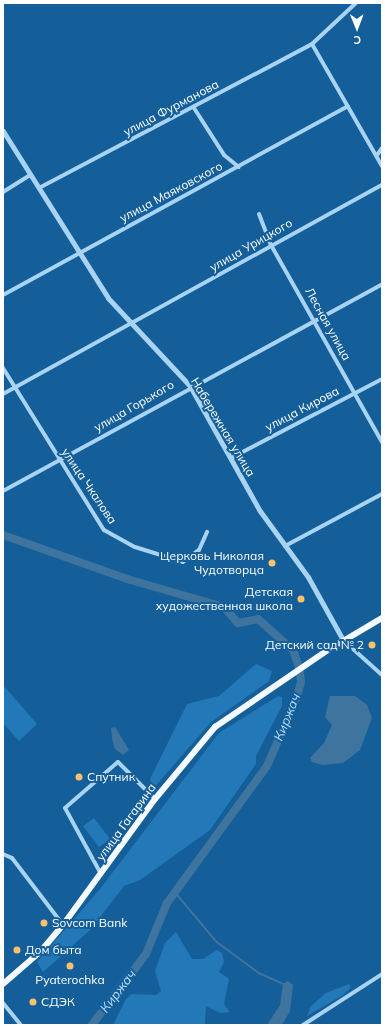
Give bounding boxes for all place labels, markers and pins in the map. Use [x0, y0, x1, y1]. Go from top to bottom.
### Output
place label: Церковь Николая Чудотворца [160, 549, 264, 577]
marker: Церковь Николая Чудотворца [267, 558, 277, 568]
place label: Детская художественная школа [156, 585, 293, 613]
marker: Детская художественная школа [296, 594, 306, 604]
place label: Детский сад № 2 [265, 638, 364, 652]
marker: Детский сад № 2 [367, 640, 377, 650]
place label: Спутник [87, 770, 135, 784]
marker: Спутник [74, 772, 84, 782]
place label: Sovcom Bank [52, 916, 127, 930]
marker: Sovcom Bank [39, 918, 49, 928]
place label: Дом быта [25, 943, 81, 957]
marker: Дом быта [12, 945, 22, 955]
marker: Pyaterochka [65, 961, 75, 971]
place label: Pyaterochka [35, 973, 105, 987]
place label: СДЭК [41, 995, 75, 1009]
marker: СДЭК [28, 997, 38, 1007]

